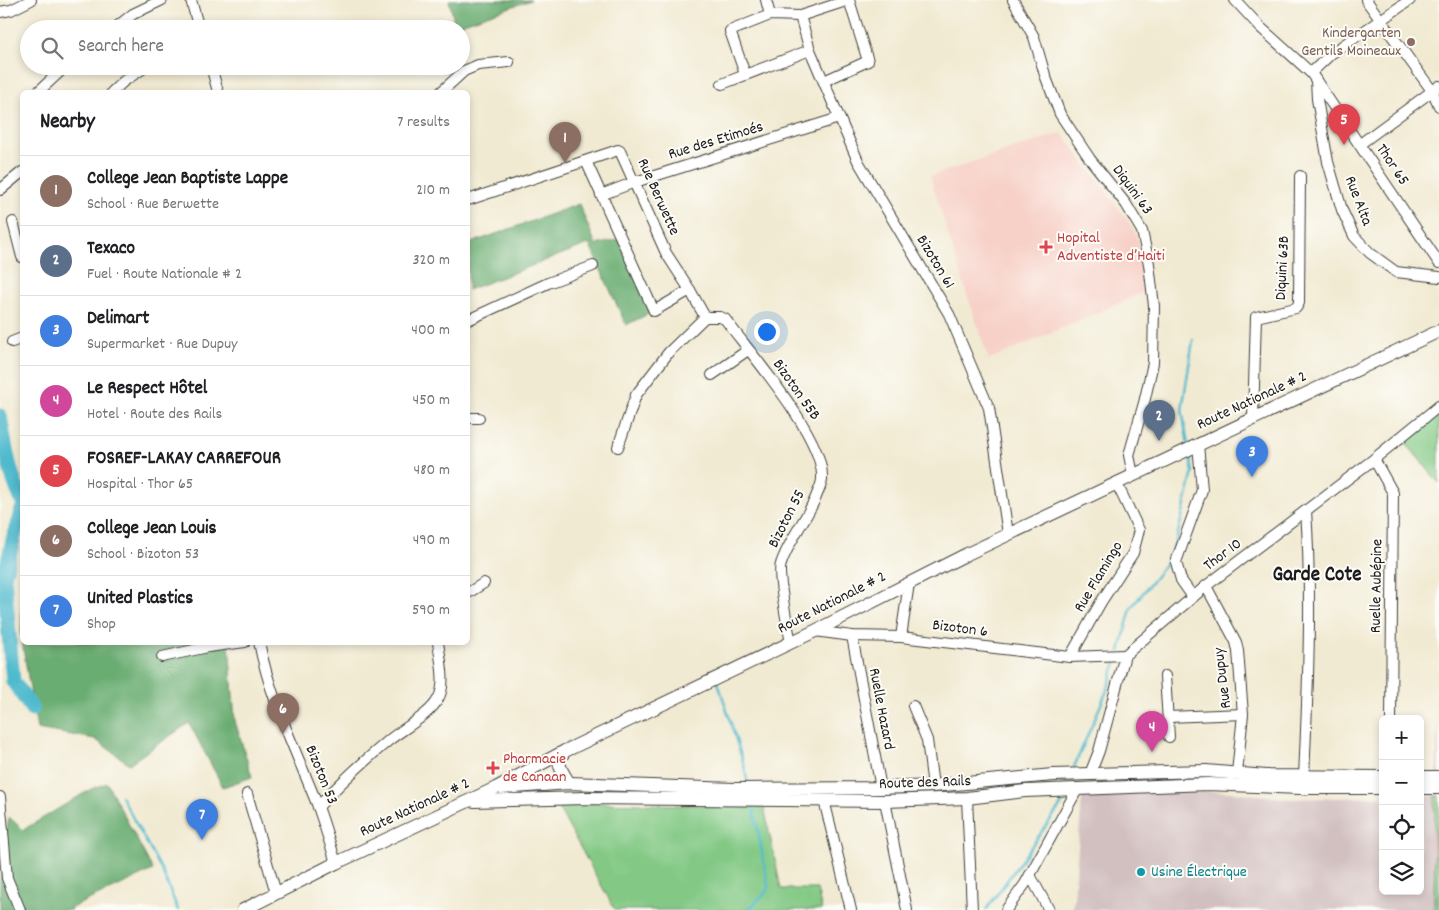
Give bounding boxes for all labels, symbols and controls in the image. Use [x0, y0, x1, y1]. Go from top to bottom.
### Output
search box [20, 20, 470, 75]
place label: Kindergarten Gentils Moineaux [1301, 22, 1401, 63]
icon: search [38, 34, 66, 62]
text: Search here [78, 34, 164, 61]
marker: Kindergarten Gentils Moineaux [1405, 36, 1417, 48]
pin: 5 [1328, 104, 1360, 145]
text: Nearby [40, 108, 95, 138]
text: 7 results [397, 111, 450, 134]
street label: Rue des Etimoés [666, 116, 767, 166]
pin: 1 [549, 122, 581, 163]
street label: Thor 65 [1370, 140, 1414, 190]
street label: Rue Berwette [631, 155, 685, 239]
street label: Diquini 63 [1106, 160, 1158, 220]
text: College Jean Baptiste Lappe [87, 166, 288, 193]
street label: Rue Alta [1338, 173, 1378, 230]
text: 1 [54, 179, 58, 202]
text: 210 m [416, 179, 450, 202]
text: School · Rue Berwette [87, 193, 219, 216]
place label: Hopital Adventiste d’Haiti [1057, 227, 1165, 268]
street label: Bizoton 61 [910, 231, 960, 293]
street label: Diquini 63B [1270, 235, 1296, 301]
text: Texaco [87, 236, 135, 263]
marker: Hopital Adventiste d’Haiti [1039, 240, 1053, 254]
text: 2 [53, 249, 60, 272]
text: 320 m [413, 249, 450, 272]
text: Fuel · Route Nationale # 2 [87, 263, 242, 286]
text: Delimart [87, 306, 149, 333]
text: 3 [52, 319, 60, 342]
text: 400 m [411, 319, 450, 342]
your location [754, 319, 780, 345]
text: Supermarket · Rue Dupuy [87, 333, 238, 356]
street label: Bizoton 55B [766, 355, 826, 425]
street label: Route Nationale # 2 [1193, 365, 1311, 437]
text: Le Respect Hôtel [87, 376, 207, 403]
text: 4 [53, 389, 59, 412]
text: 450 m [413, 389, 450, 412]
pin: 2 [1143, 400, 1175, 441]
text: Hotel · Route des Rails [87, 403, 222, 426]
pin: 3 [1236, 436, 1268, 477]
text: FOSREF-LAKAY CARREFOUR [87, 446, 281, 473]
text: 5 [52, 459, 60, 482]
text: 480 m [414, 459, 450, 482]
text: Hospital · Thor 65 [87, 473, 193, 496]
street label: Bizoton 55 [763, 486, 811, 552]
text: College Jean Louis [87, 516, 217, 543]
text: 6 [52, 529, 60, 552]
text: 490 m [413, 529, 450, 552]
street label: Thor 10 [1199, 533, 1247, 577]
street label: Rue Flamingo [1069, 537, 1129, 617]
street label: Ruelle Aubépine [1365, 539, 1389, 633]
text: School · Bizoton 53 [87, 543, 199, 566]
district label: Garde Cote [1273, 561, 1361, 591]
street label: Route Nationale # 2 [774, 566, 890, 640]
text: United Plastics [87, 586, 193, 613]
text: 7 [53, 599, 59, 622]
text: 590 m [412, 599, 450, 622]
text: Shop [87, 613, 116, 636]
street label: Bizoton 6 [931, 614, 989, 644]
street label: Rue Dupuy [1208, 646, 1238, 710]
street label: Ruelle Hazard [862, 666, 900, 752]
pin: 6 [267, 693, 299, 734]
pin: 4 [1136, 711, 1168, 752]
map controls [1379, 715, 1424, 895]
button: + [1379, 715, 1424, 760]
street label: Bizoton 53 [299, 742, 343, 808]
place label: Pharmacie de Canaan [503, 748, 566, 789]
button: − [1379, 760, 1424, 805]
marker: Pharmacie de Canaan [487, 762, 499, 774]
street label: Route des Rails [879, 770, 972, 796]
street label: Route Nationale # 2 [356, 772, 474, 844]
pin: 7 [186, 799, 218, 840]
button: locate [1379, 805, 1424, 850]
button: layers [1379, 850, 1424, 895]
place label: Usine Électrique [1151, 861, 1247, 884]
marker: Usine Électrique [1135, 866, 1147, 878]

